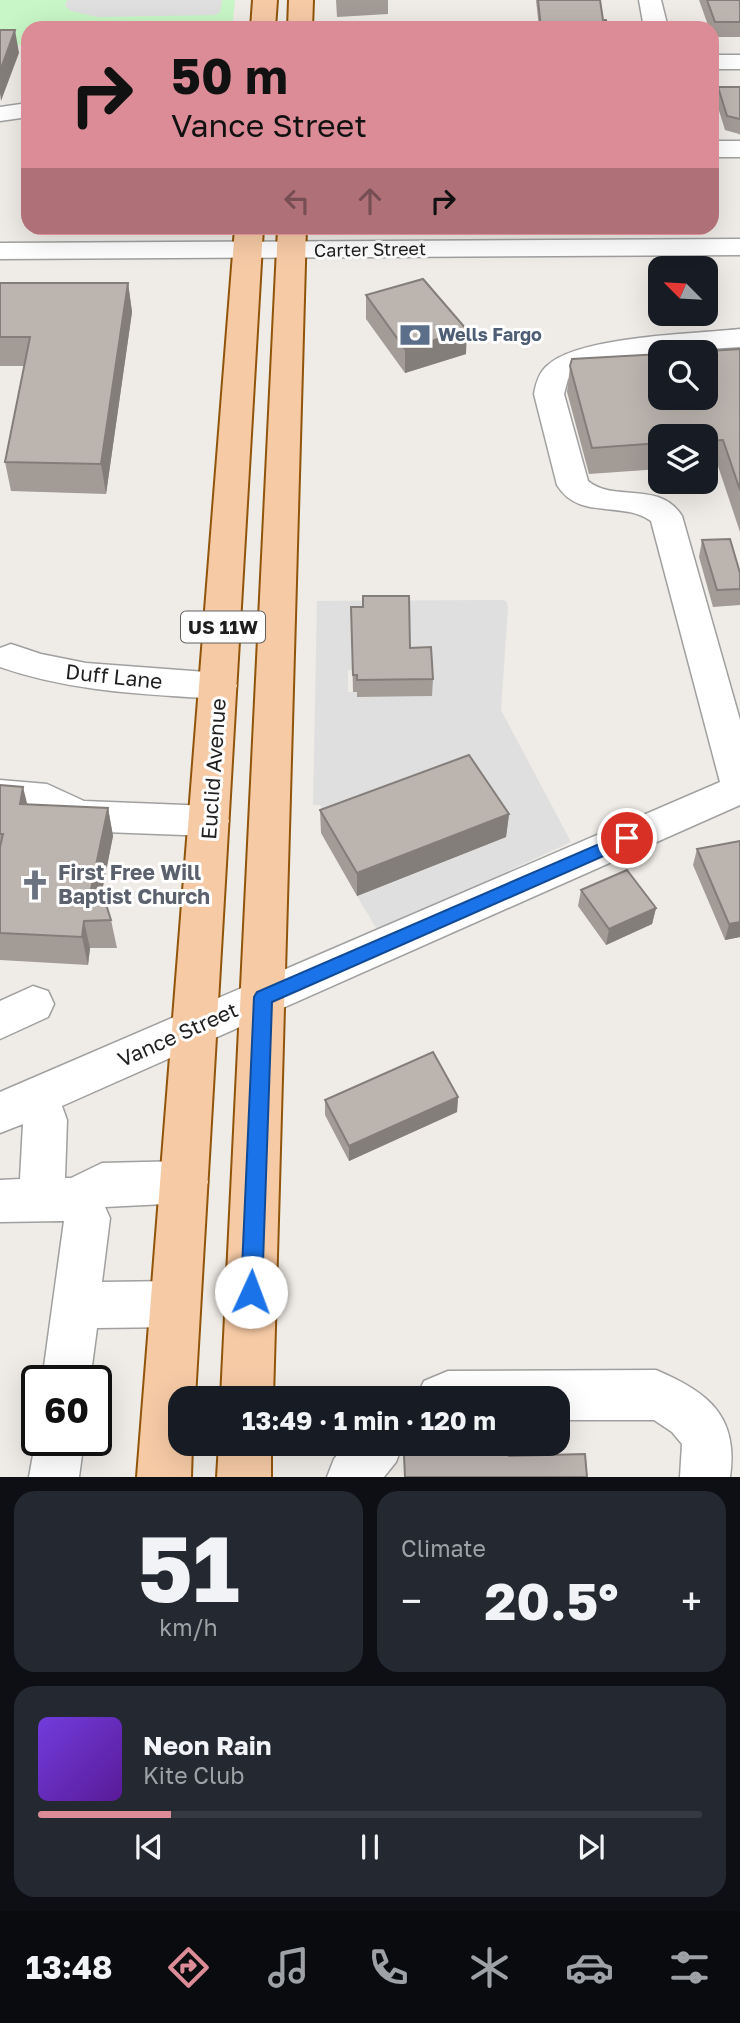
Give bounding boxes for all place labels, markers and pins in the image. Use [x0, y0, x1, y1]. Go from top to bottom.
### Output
bank icon: Wells Fargo [398, 318, 432, 352]
place label: Wells Fargo [438, 323, 542, 345]
pin [597, 808, 657, 868]
place label: First Free Will Baptist Church [58, 859, 210, 909]
church icon: First Free Will Baptist Church [18, 868, 52, 902]

